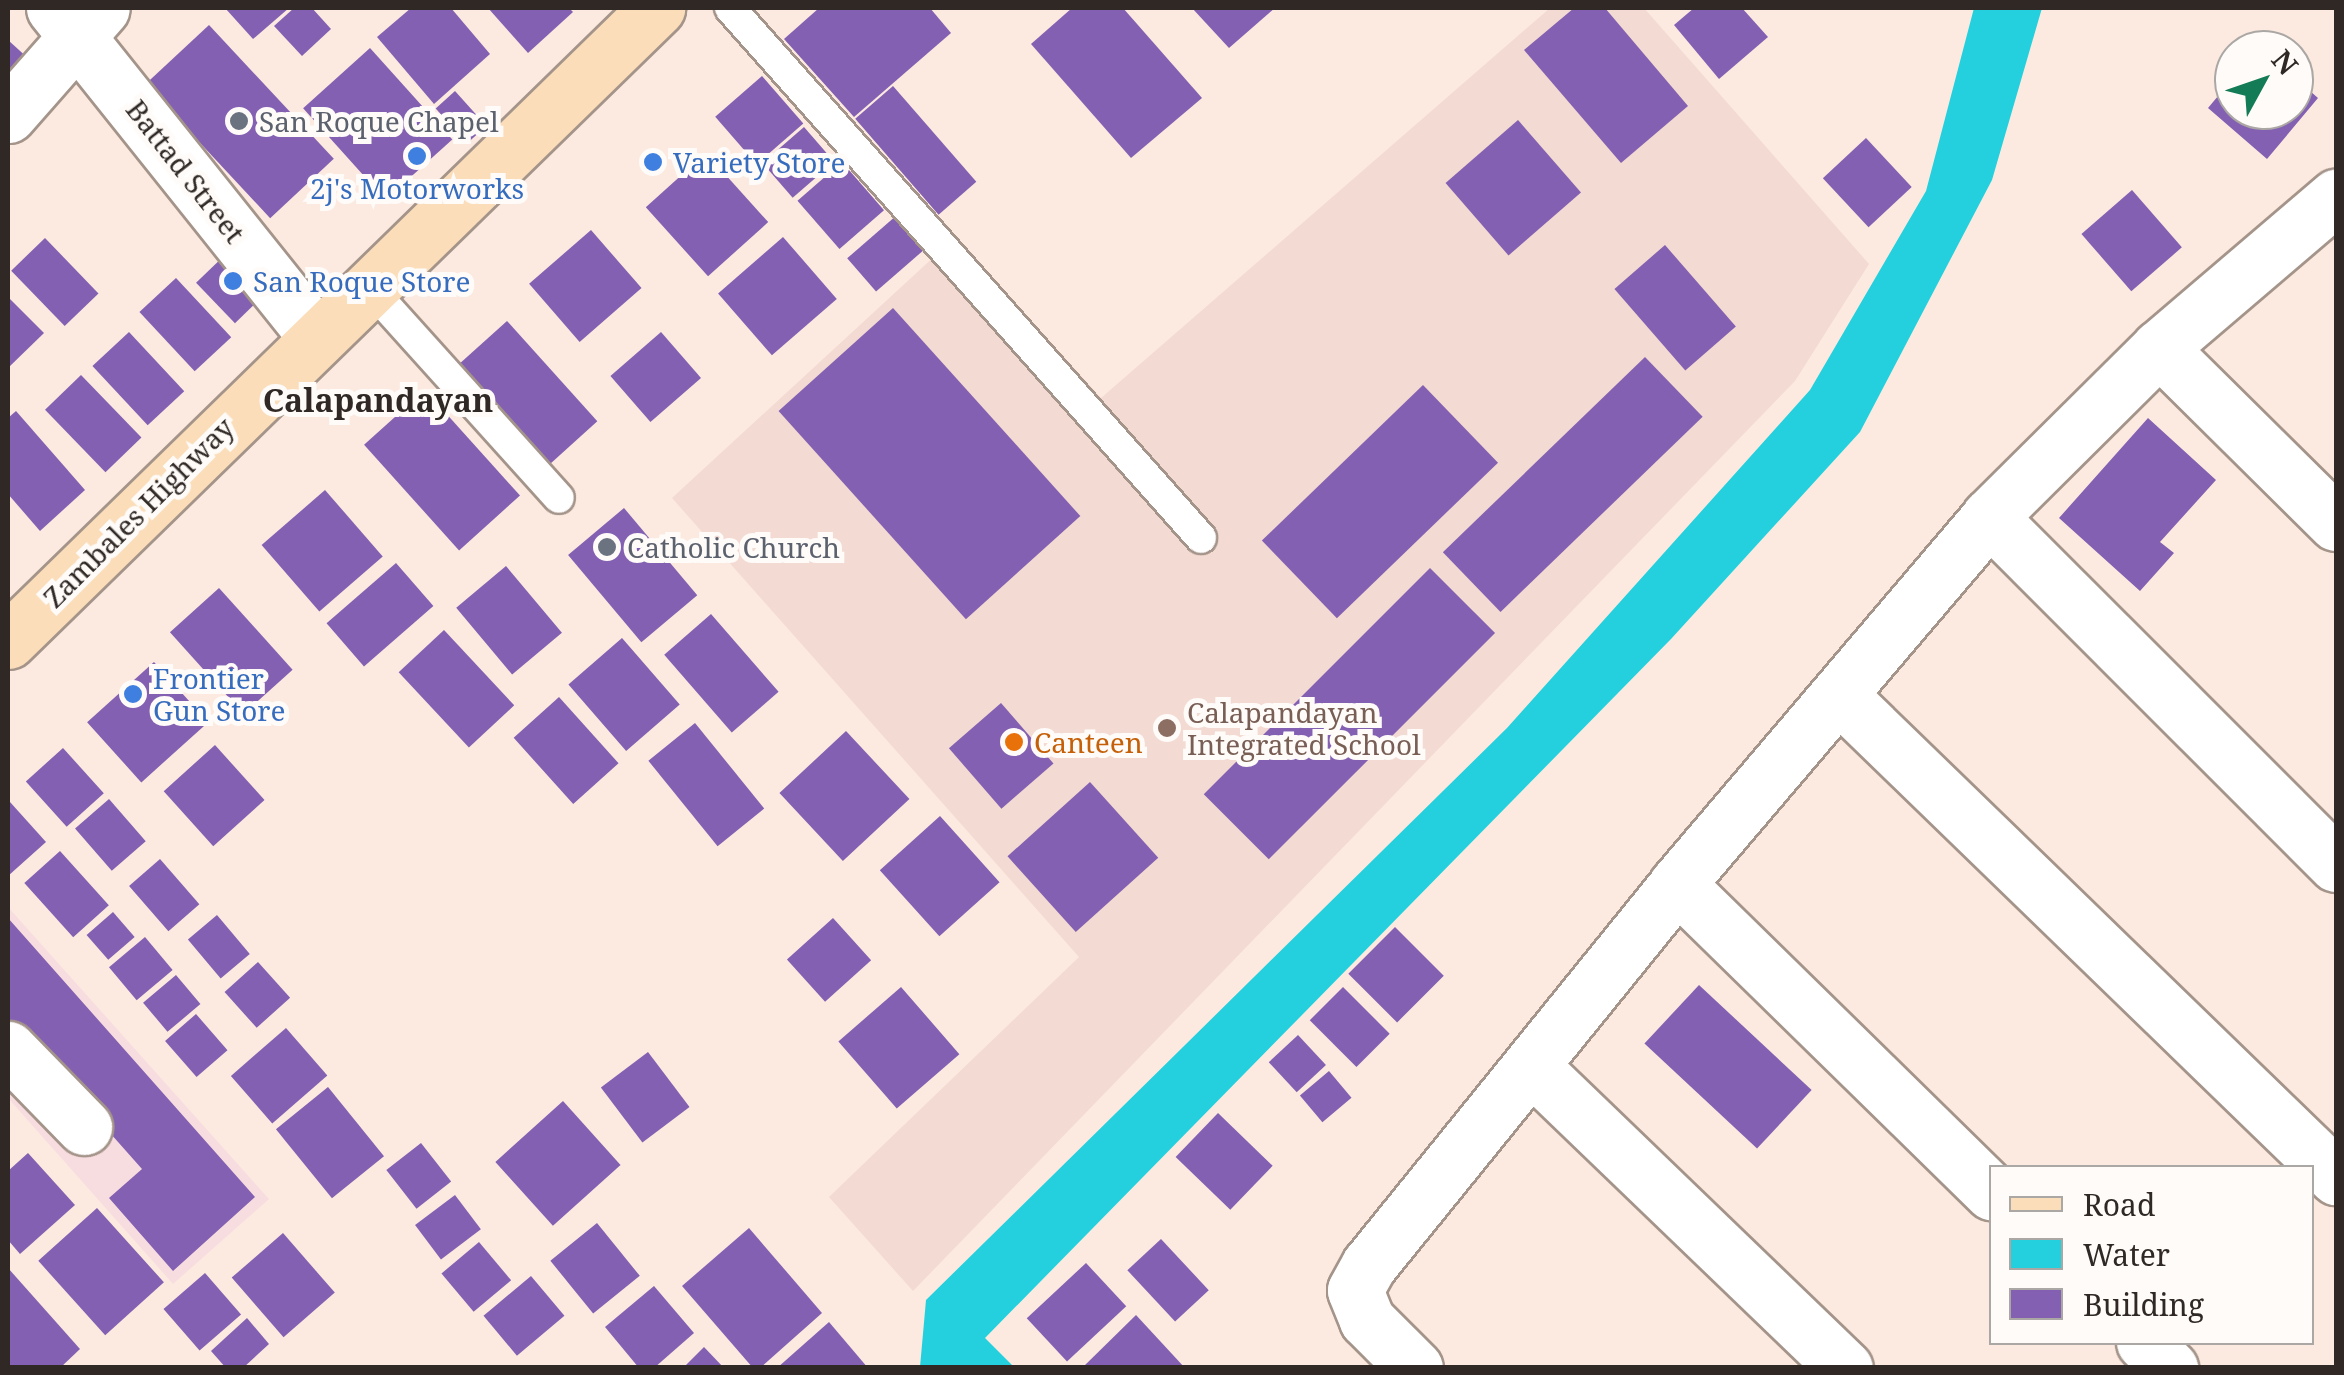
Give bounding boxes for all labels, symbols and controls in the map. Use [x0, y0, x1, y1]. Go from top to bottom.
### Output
north arrow [2214, 30, 2314, 130]
text: N [2264, 41, 2307, 83]
street label: Battad Street [120, 93, 252, 249]
place label: San Roque Chapel [259, 104, 499, 138]
marker: San Roque Chapel [228, 110, 250, 132]
marker: 2j's Motorworks [406, 145, 428, 167]
place label: Variety Store [673, 145, 845, 179]
marker: Variety Store [642, 151, 664, 173]
place label: 2j's Motorworks [310, 171, 524, 205]
place label: San Roque Store [253, 264, 471, 298]
marker: San Roque Store [222, 270, 244, 292]
district label: Calapandayan [263, 381, 493, 419]
street label: Zambales Highway [36, 410, 240, 614]
place label: Catholic Church [627, 530, 840, 564]
marker: Catholic Church [596, 536, 618, 558]
place label: Frontier Gun Store [153, 661, 286, 727]
marker: Frontier Gun Store [122, 683, 144, 705]
place label: Calapandayan Integrated School [1187, 695, 1421, 761]
marker: Calapandayan Integrated School [1156, 717, 1178, 739]
place label: Canteen [1034, 725, 1143, 759]
marker: Canteen [1003, 731, 1025, 753]
legend [1989, 1165, 2314, 1345]
text: Road [2083, 1184, 2155, 1225]
text: Water [2083, 1234, 2170, 1275]
text: Building [2083, 1284, 2204, 1325]

